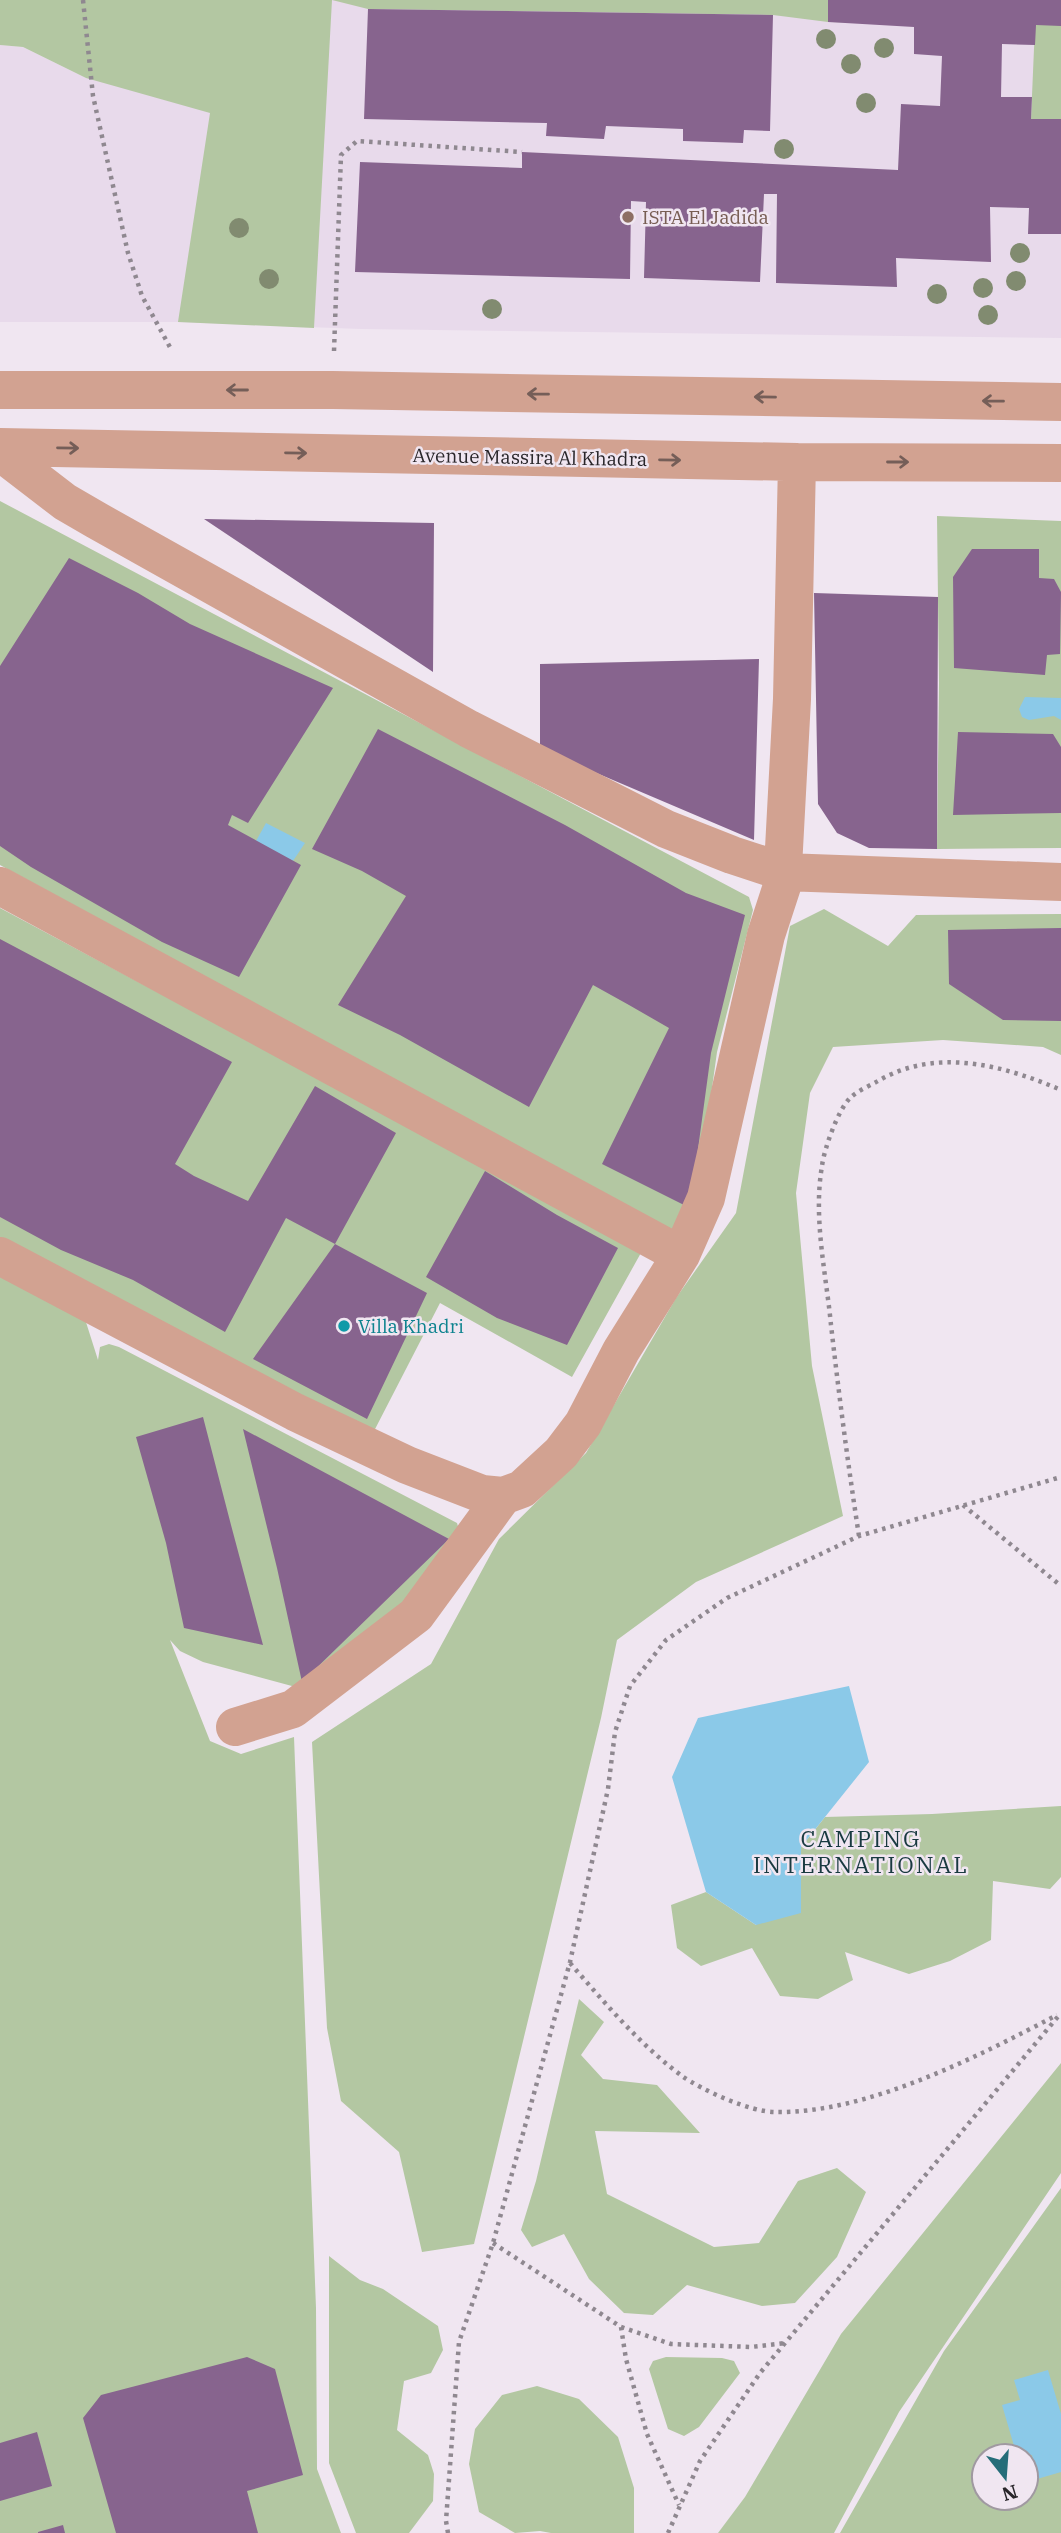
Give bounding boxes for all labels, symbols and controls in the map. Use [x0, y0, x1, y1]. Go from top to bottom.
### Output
place label: ISTA El Jadida [642, 205, 769, 229]
marker: ISTA El Jadida [620, 209, 636, 225]
one-way arrow [226, 383, 249, 397]
one-way arrow [527, 387, 550, 401]
one-way arrow [754, 391, 777, 404]
one-way arrow [982, 394, 1005, 408]
one-way arrow [56, 442, 79, 455]
street label: Avenue Massira Al Khadra [412, 443, 648, 471]
one-way arrow [284, 446, 307, 459]
one-way arrow [658, 453, 681, 466]
one-way arrow [886, 455, 909, 469]
place label: Villa Khadri [358, 1314, 464, 1338]
marker: Villa Khadri [336, 1318, 352, 1334]
district label: CAMPING INTERNATIONAL [753, 1823, 969, 1879]
north arrow [970, 2442, 1040, 2512]
text: N [999, 2480, 1021, 2507]

